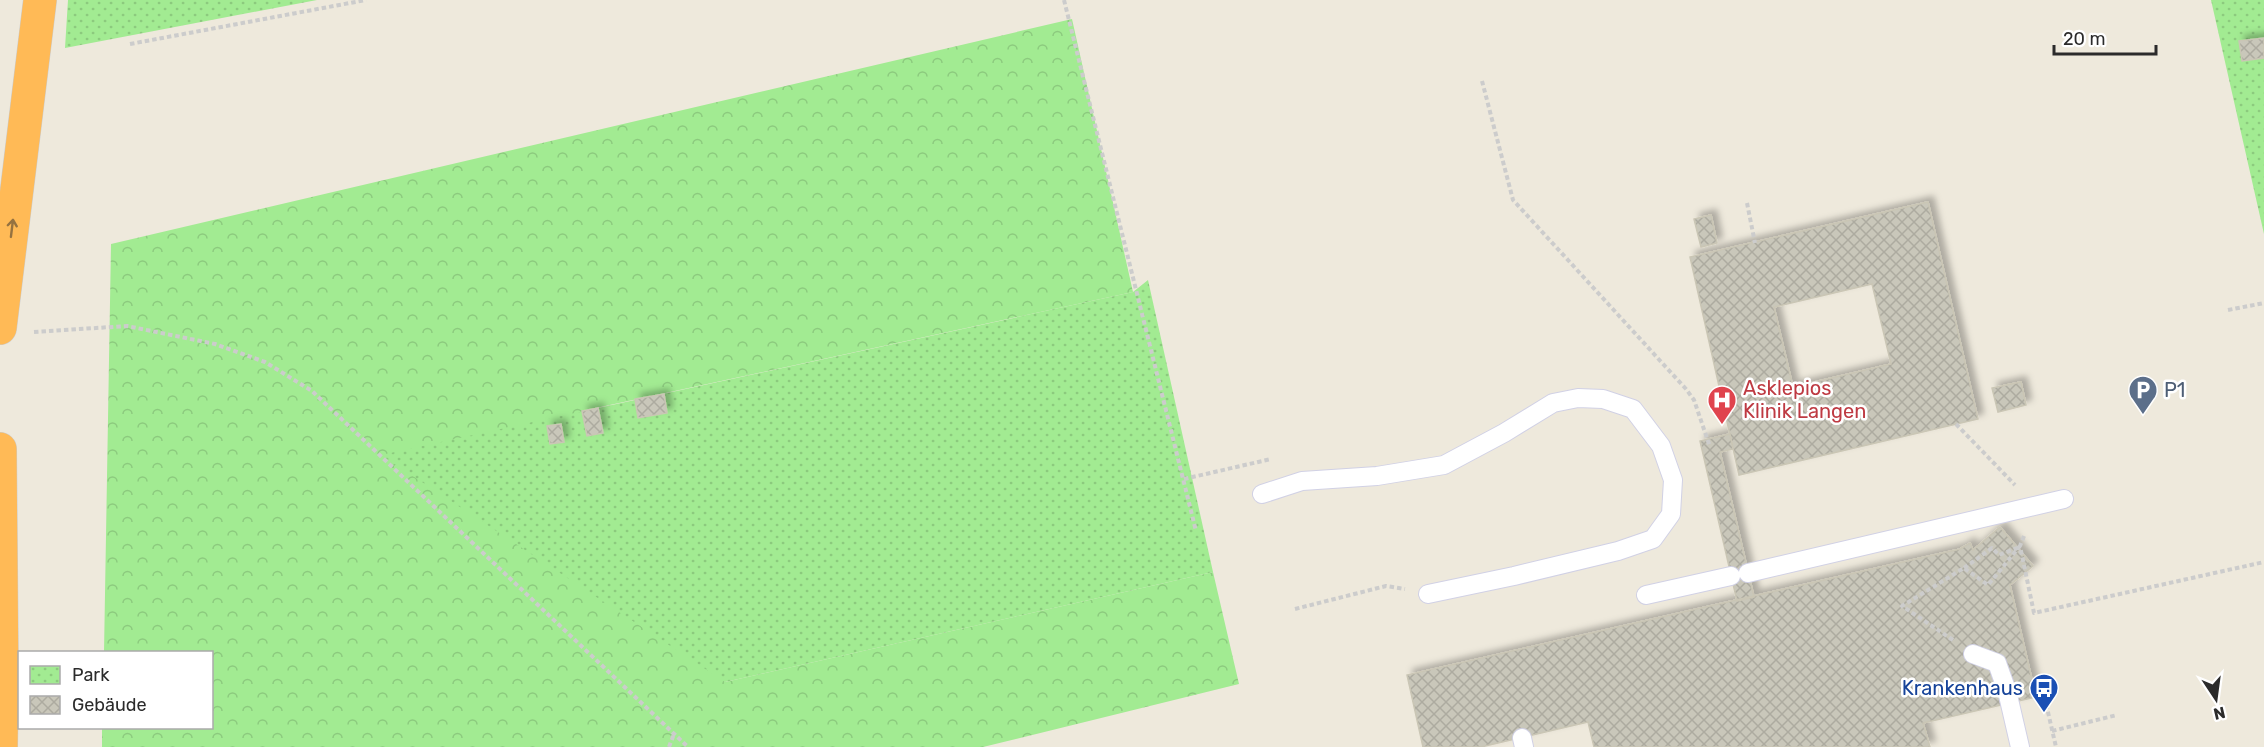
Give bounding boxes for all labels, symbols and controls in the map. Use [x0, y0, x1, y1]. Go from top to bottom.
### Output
scale bar [2054, 18, 2156, 56]
text: 20 m [2063, 28, 2105, 50]
one-way arrow [7, 218, 18, 238]
parking icon: P1 [2127, 374, 2159, 416]
place label: Asklepios Klinik Langen [1743, 376, 1866, 423]
place label: P1 [2164, 378, 2185, 402]
hospital icon: Asklepios Klinik Langen [1706, 384, 1738, 426]
legend [18, 651, 213, 729]
text: Park [72, 664, 110, 686]
north arrow [2186, 669, 2246, 729]
bus stop icon: Krankenhaus [2028, 672, 2060, 714]
place label: Krankenhaus [1902, 676, 2023, 700]
text: Gebäude [72, 694, 147, 716]
text: N [2212, 703, 2227, 724]

